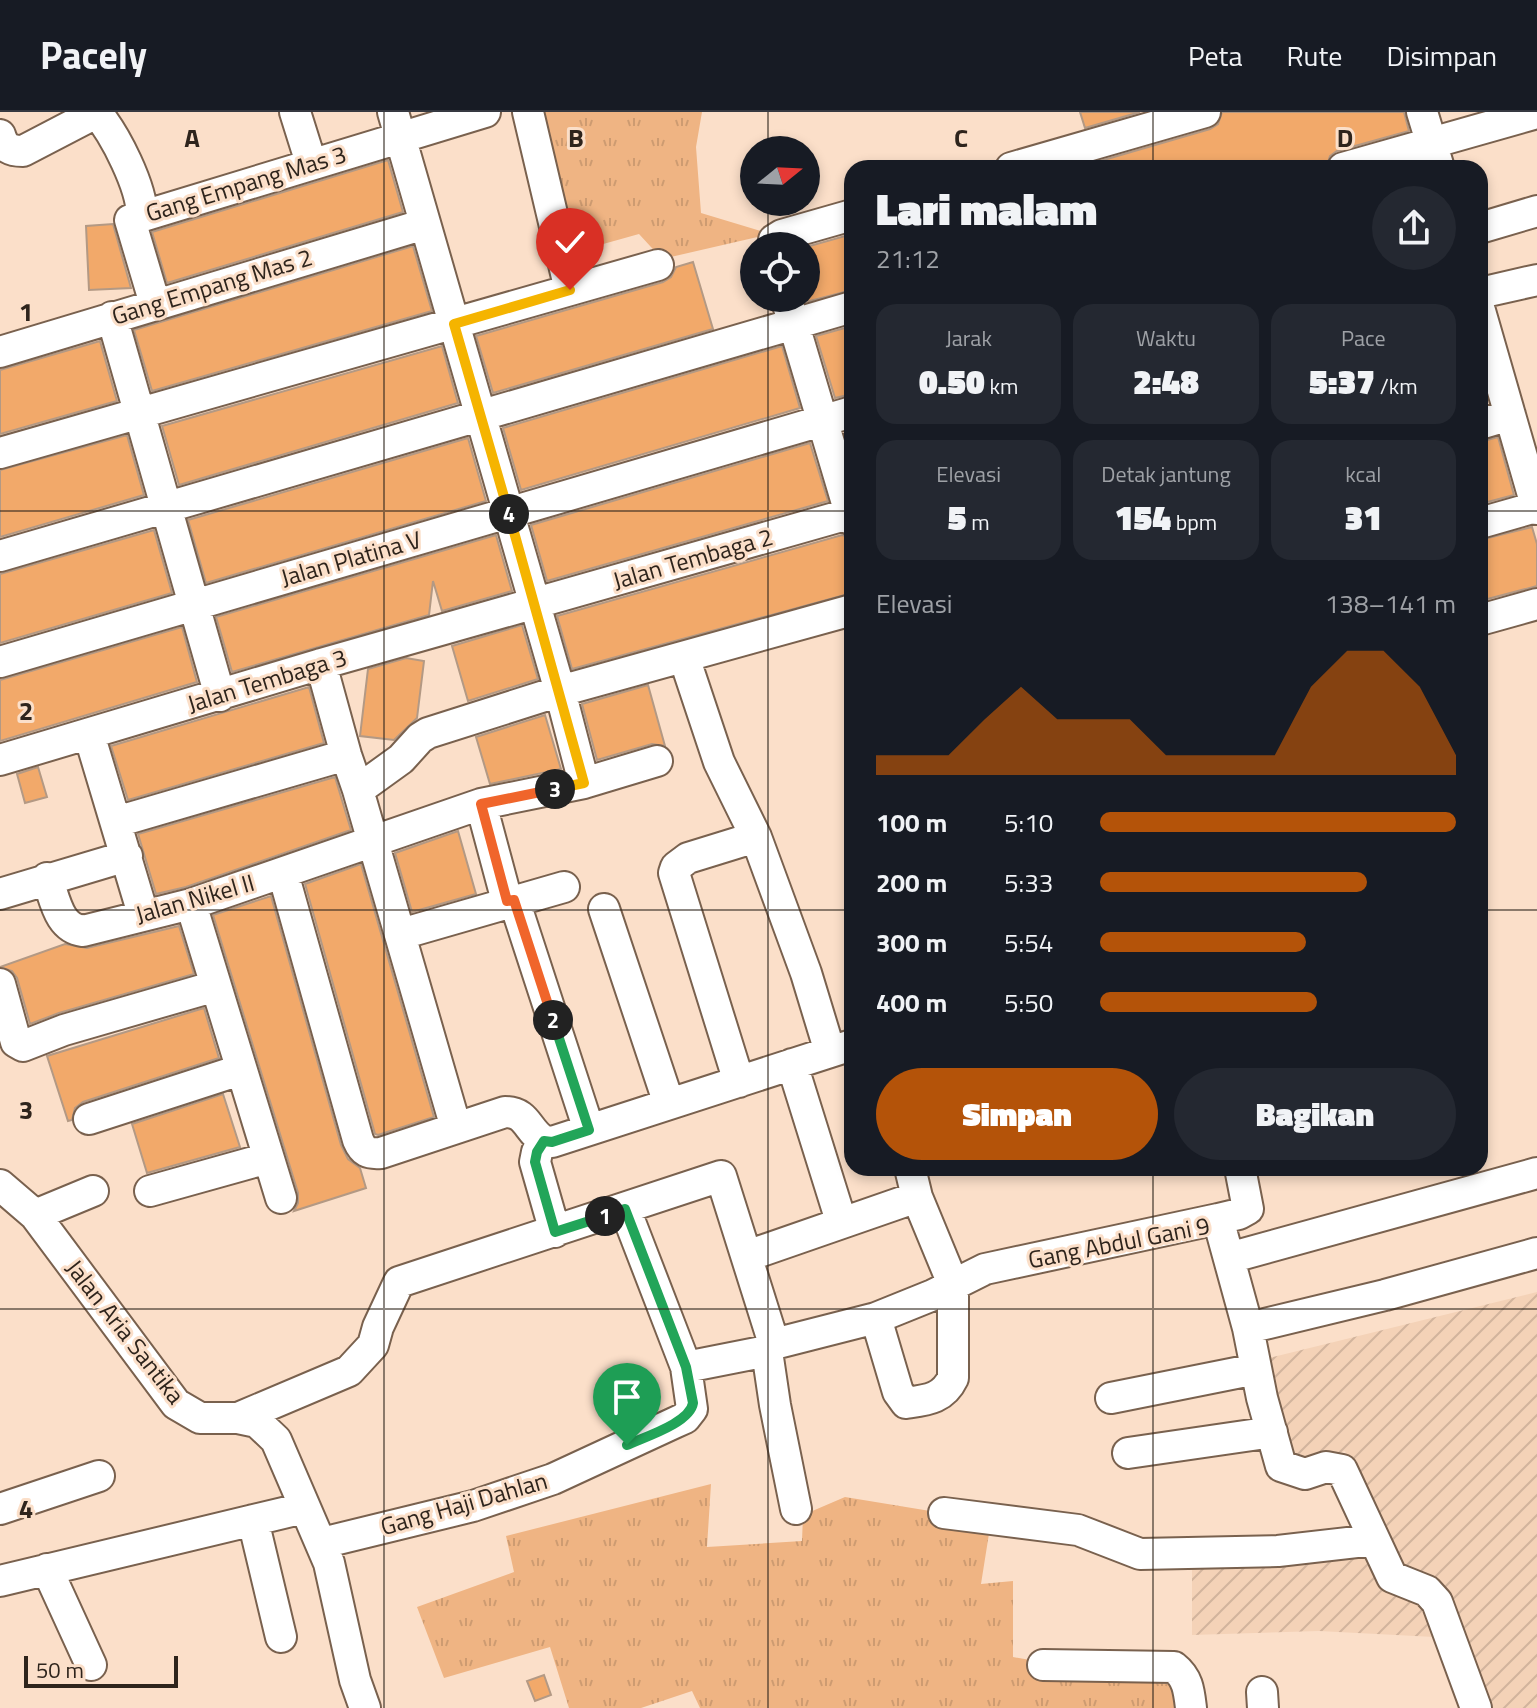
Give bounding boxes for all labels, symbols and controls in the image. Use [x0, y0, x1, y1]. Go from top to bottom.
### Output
text: Pacely [40, 26, 147, 84]
text: Peta [1188, 34, 1242, 77]
text: Rute [1286, 34, 1342, 77]
text: Disimpan [1386, 34, 1497, 77]
text: A [184, 118, 200, 157]
text: B [568, 118, 584, 157]
text: C [954, 118, 968, 157]
text: D [1337, 118, 1353, 157]
street label: Gang Empang Mas 3 [141, 135, 350, 231]
north arrow [740, 136, 820, 216]
map controls [740, 136, 820, 312]
text: Lari malam [876, 175, 1097, 242]
button: share [1372, 186, 1456, 270]
pin [536, 208, 604, 290]
icon: check [548, 220, 592, 264]
button: locate [740, 232, 820, 312]
street label: Gang Empang Mas 2 [107, 238, 316, 334]
text: 21:12 [876, 239, 940, 278]
text: 1 [19, 292, 33, 331]
text: Jarak [945, 321, 992, 355]
text: Waktu [1136, 321, 1196, 355]
text: Pace [1341, 321, 1386, 355]
text: 0.50 [919, 355, 985, 407]
text: 2:48 [1133, 355, 1199, 407]
text: 5:37 [1309, 355, 1375, 407]
text: km [985, 369, 1018, 403]
text: /km [1375, 369, 1418, 403]
text: Elevasi [936, 457, 1001, 491]
text: Detak jantung [1101, 457, 1231, 491]
text: kcal [1345, 457, 1381, 491]
text: 5 [948, 491, 966, 543]
text: 154 [1115, 491, 1171, 543]
text: 31 [1345, 491, 1382, 543]
pin: 4 [489, 494, 529, 534]
text: 4 [503, 497, 515, 531]
text: m [966, 505, 990, 539]
text: bpm [1171, 505, 1217, 539]
street label: Jalan Tembaga 2 [608, 518, 777, 598]
street label: Jalan Platina V [276, 521, 425, 595]
text: Elevasi [876, 584, 952, 623]
text: 138–141 m [1325, 584, 1456, 623]
street label: Jalan Tembaga 3 [183, 639, 351, 721]
text: 2 [19, 691, 33, 730]
pin: 3 [535, 769, 575, 809]
text: 3 [549, 772, 561, 806]
text: 100 m [876, 803, 947, 842]
text: 5:10 [1004, 803, 1053, 842]
text: 200 m [876, 863, 947, 902]
text: 5:33 [1004, 863, 1053, 902]
street label: Jalan Nikel II [131, 864, 258, 932]
text: 300 m [876, 923, 947, 962]
text: 5:54 [1004, 923, 1053, 962]
text: 400 m [876, 983, 947, 1022]
text: 5:50 [1004, 983, 1053, 1022]
pin: 2 [533, 1000, 573, 1040]
text: 2 [547, 1003, 559, 1037]
button: Simpan [876, 1068, 1158, 1160]
button: Bagikan [1174, 1068, 1456, 1160]
text: 3 [19, 1090, 33, 1129]
pin: 1 [585, 1196, 625, 1236]
text: 1 [599, 1199, 611, 1233]
street label: Gang Abdul Gani 9 [1025, 1207, 1213, 1277]
street label: Jalan Aria Santika [58, 1251, 194, 1411]
pin [593, 1363, 661, 1445]
icon: arrive [605, 1375, 649, 1419]
street label: Gang Haji Dahlan [376, 1462, 551, 1544]
text: 4 [19, 1489, 33, 1528]
scale bar [24, 1652, 178, 1688]
text: 50 m [36, 1653, 84, 1687]

